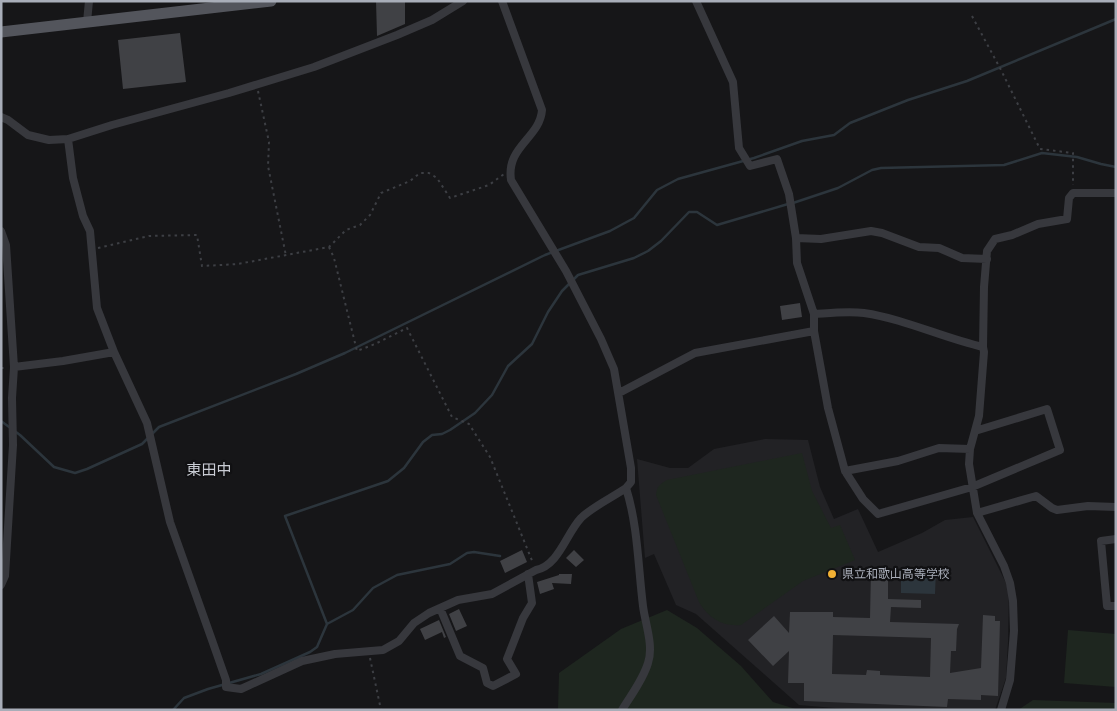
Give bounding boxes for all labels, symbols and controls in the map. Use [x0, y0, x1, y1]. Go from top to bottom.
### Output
district label: 東田中 [186, 461, 232, 479]
place label: 県立和歌山高等学校 [842, 567, 950, 581]
marker: 県立和歌山高等学校 [826, 568, 838, 580]

